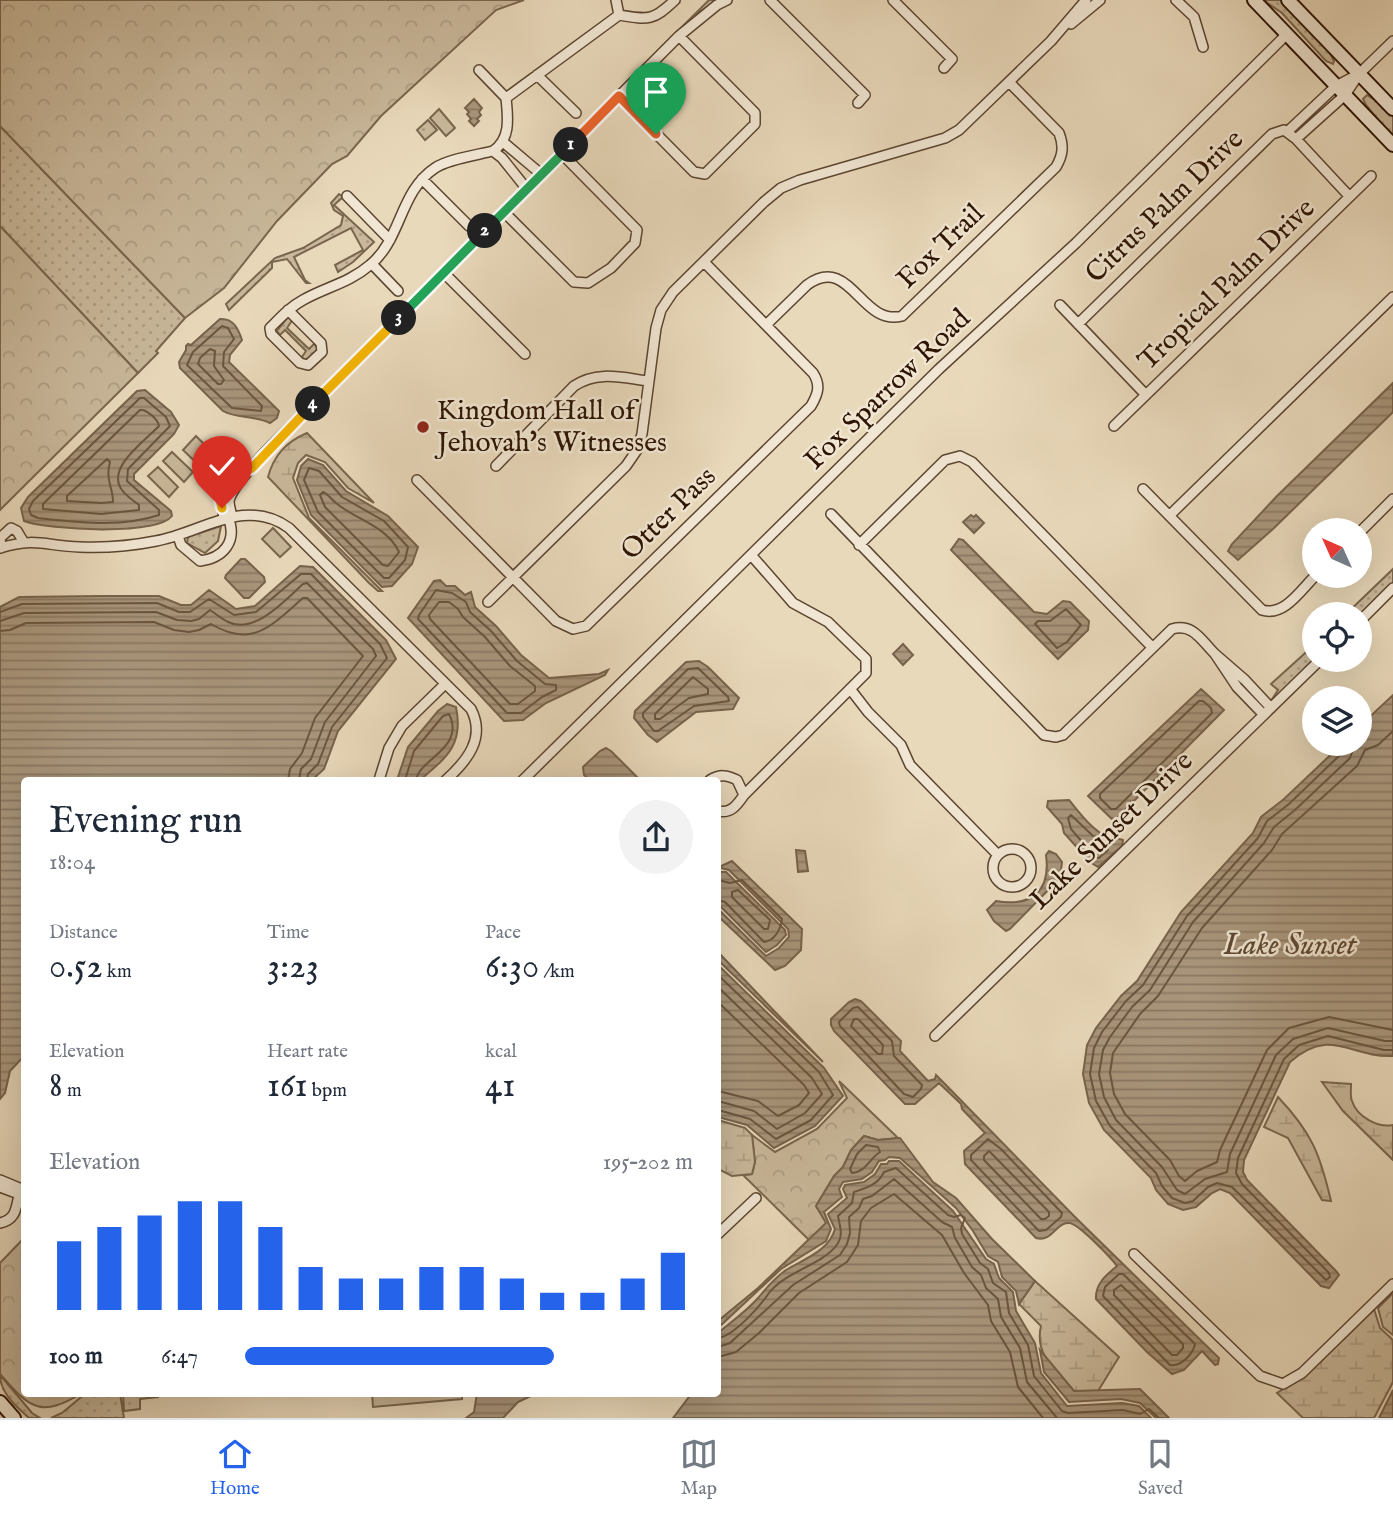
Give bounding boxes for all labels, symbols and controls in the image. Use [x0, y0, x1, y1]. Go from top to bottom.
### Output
pin [626, 62, 686, 134]
icon: arrive [637, 73, 675, 111]
street label: Citrus Palm Drive [1079, 123, 1252, 291]
pin: 1 [554, 128, 588, 162]
text: 1 [567, 132, 574, 156]
street label: Tropical Palm Drive [1131, 191, 1323, 378]
street label: Fox Trail [890, 197, 992, 297]
pin: 2 [468, 214, 503, 248]
text: 2 [480, 218, 489, 242]
pin: 3 [382, 300, 416, 336]
street label: Fox Sparrow Road [798, 302, 978, 478]
text: 3 [395, 305, 402, 329]
pin: 4 [296, 386, 330, 422]
text: 4 [308, 391, 317, 415]
place label: Kingdom Hall of Jehovah's Witnesses [434, 394, 667, 461]
marker: Kingdom Hall of Jehovah's Witnesses [415, 419, 431, 435]
pin [192, 436, 252, 508]
icon: check [203, 447, 241, 485]
street label: Otter Pass [614, 460, 724, 568]
north arrow [1302, 518, 1372, 588]
map controls [1302, 518, 1372, 756]
button: locate [1302, 602, 1372, 672]
button: layers [1302, 686, 1372, 756]
street label: Lake Sunset Drive [1023, 744, 1201, 918]
text: Evening run [49, 798, 243, 846]
button: share [619, 800, 693, 874]
text: 18:04 [49, 848, 95, 877]
text: Distance [49, 921, 118, 945]
text: Time [267, 921, 309, 945]
text: Pace [485, 921, 521, 945]
water label: Lake Sunset [1222, 927, 1358, 965]
text: 0.52 [49, 945, 103, 990]
text: 3:23 [267, 945, 319, 990]
text: 6:30 [485, 945, 539, 990]
text: km [103, 960, 132, 984]
text: /km [539, 960, 575, 984]
text: Elevation [49, 1040, 124, 1064]
text: Heart rate [267, 1040, 348, 1064]
text: kcal [485, 1040, 517, 1064]
text: 8 [49, 1064, 63, 1109]
text: 161 [267, 1064, 308, 1109]
text: 41 [485, 1064, 515, 1109]
text: m [63, 1079, 82, 1103]
text: bpm [308, 1079, 347, 1103]
text: Elevation [49, 1148, 140, 1177]
text: 195–202 m [603, 1148, 693, 1177]
text: 100 m [49, 1342, 103, 1371]
text: 6:47 [161, 1342, 198, 1371]
tab: Home [210, 1435, 260, 1501]
tab: Map [680, 1435, 718, 1501]
tab: Saved [1138, 1435, 1183, 1501]

